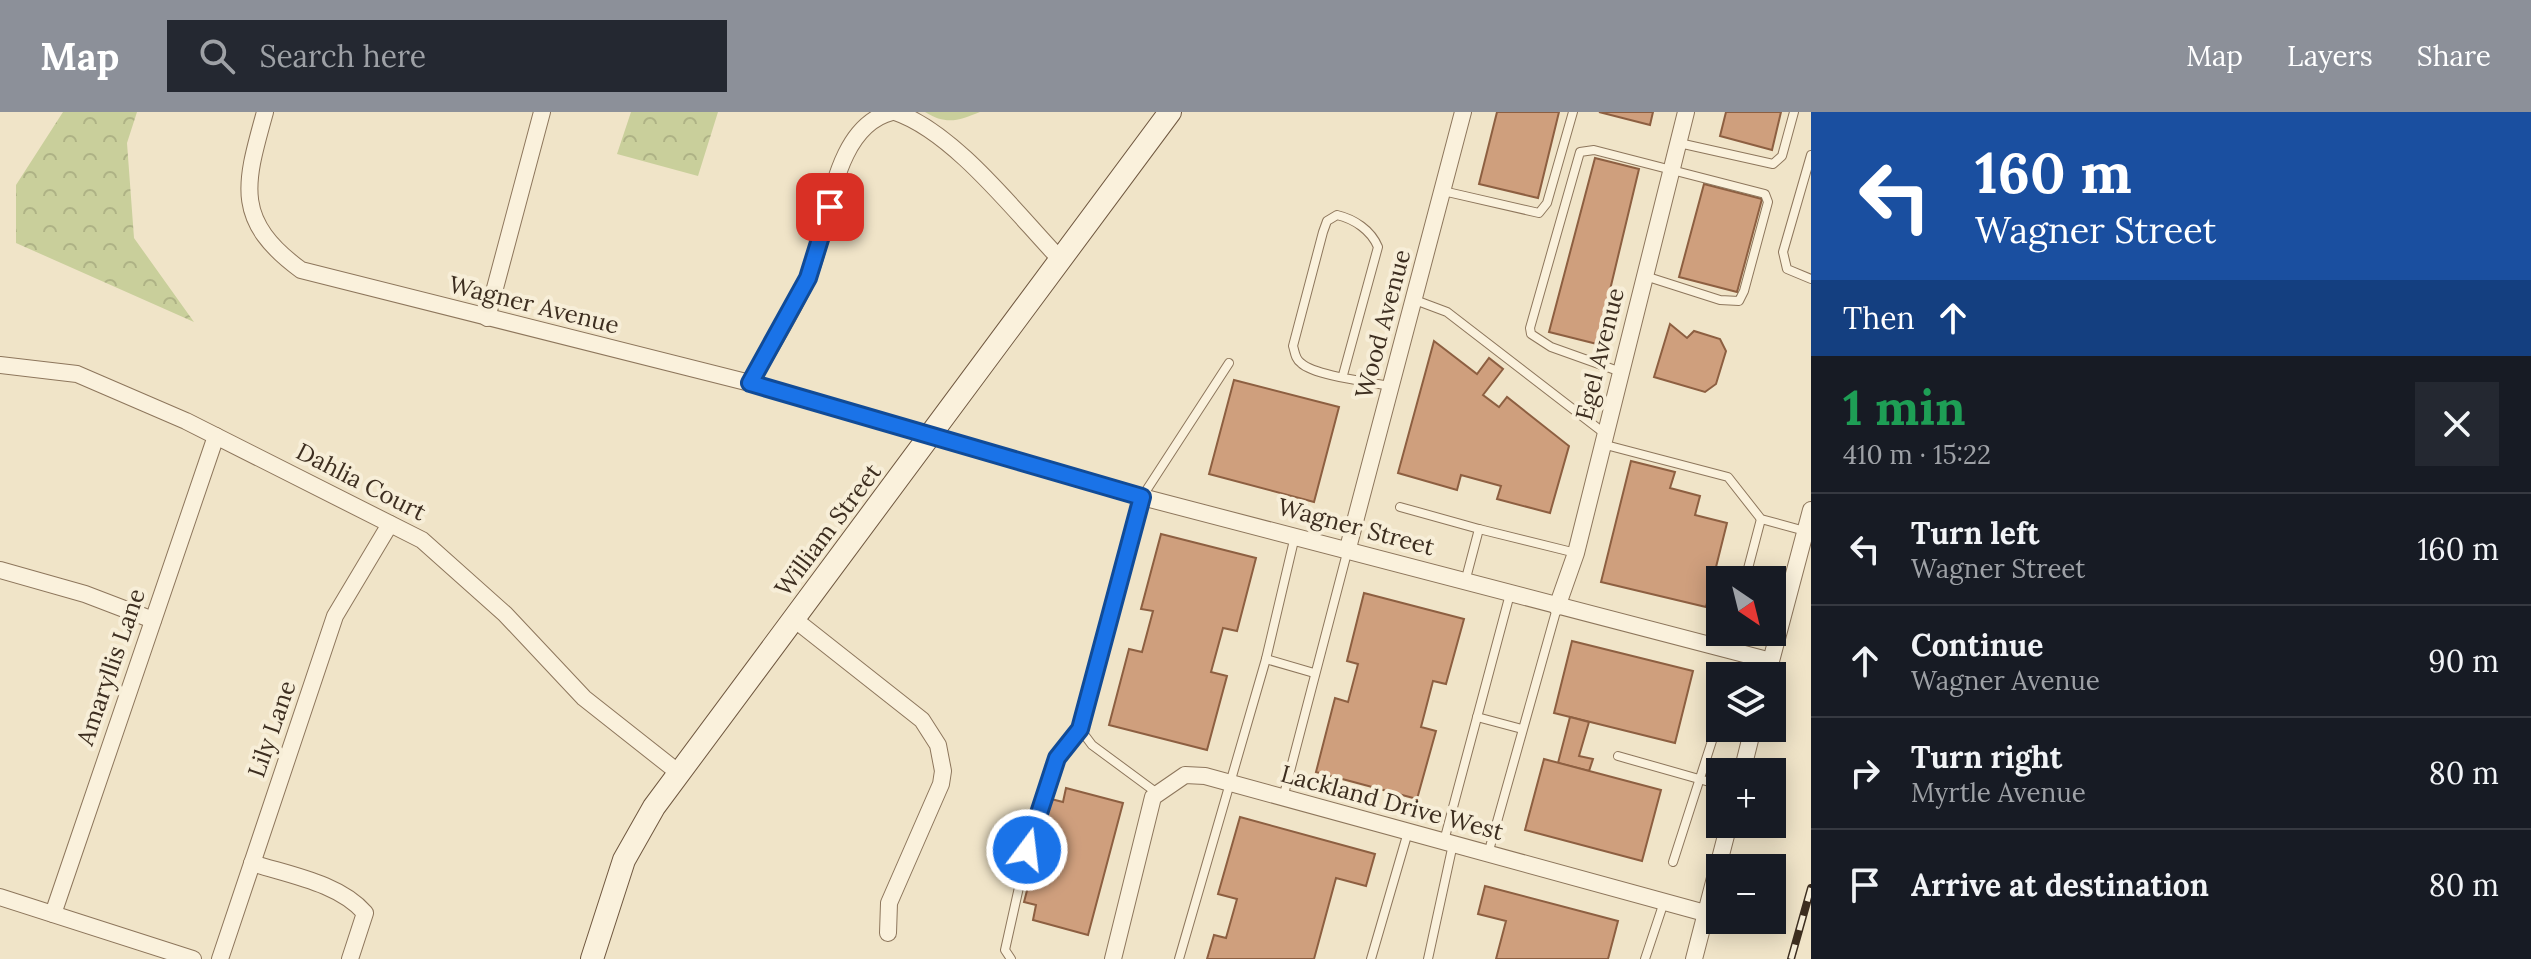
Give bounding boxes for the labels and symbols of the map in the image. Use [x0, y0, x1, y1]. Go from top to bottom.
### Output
pin [796, 173, 864, 241]
street label: Wood Avenue [1348, 246, 1417, 402]
street label: Wagner Avenue [446, 268, 622, 341]
street label: Egel Avenue [1568, 285, 1631, 423]
street label: Dahlia Court [291, 436, 432, 528]
street label: William Street [768, 457, 888, 602]
street label: Wagner Street [1274, 491, 1439, 562]
north arrow [1706, 566, 1786, 646]
street label: Amaryllis Lane [69, 584, 152, 750]
street label: Lily Lane [241, 676, 303, 781]
street label: Lackland Drive West [1277, 758, 1508, 847]
position arrow [985, 808, 1069, 892]

